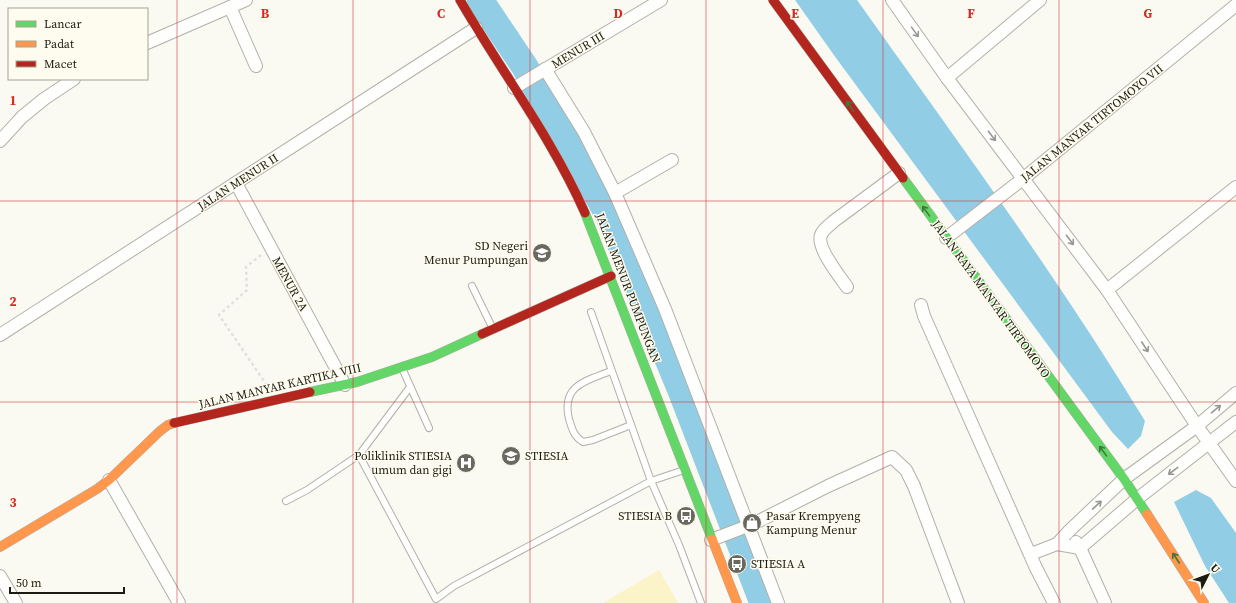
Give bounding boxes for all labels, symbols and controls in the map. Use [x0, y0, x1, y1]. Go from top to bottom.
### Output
text: B [261, 5, 270, 22]
text: C [437, 5, 445, 22]
text: D [613, 5, 623, 22]
text: E [791, 5, 799, 22]
text: F [967, 5, 975, 22]
text: G [1144, 5, 1153, 22]
legend [8, 8, 148, 80]
text: Lancar [44, 16, 81, 32]
one-way arrow [911, 26, 919, 37]
street label: MENUR III [548, 28, 608, 72]
text: Padat [44, 36, 74, 52]
text: Macet [44, 56, 77, 72]
street label: JALAN MANYAR TIRTOMOYO VII [1017, 61, 1166, 186]
text: 1 [9, 92, 17, 109]
one-way arrow [845, 100, 854, 111]
one-way arrow [988, 131, 996, 142]
street label: JALAN MENUR II [194, 150, 281, 215]
one-way arrow [922, 205, 930, 216]
street label: JALAN MENUR PUMPUNGAN [592, 210, 664, 365]
street label: JALAN RAYA MANYAR TIRTOMOYO [928, 216, 1054, 381]
one-way arrow [1066, 234, 1074, 245]
place label: SD Negeri Menur Pumpungan [424, 238, 528, 268]
school or university icon: SD Negeri Menur Pumpungan [531, 242, 553, 264]
street label: MENUR 2A [269, 254, 312, 314]
text: 2 [9, 293, 17, 310]
one-way arrow [1140, 341, 1149, 352]
street label: JALAN MANYAR KARTIKA VIII [196, 360, 363, 413]
one-way arrow [1211, 405, 1222, 414]
school or university icon: STIESIA [500, 445, 522, 467]
one-way arrow [1099, 445, 1107, 456]
place label: Poliklinik STIESIA umum dan gigi [354, 448, 452, 478]
place label: STIESIA [525, 448, 568, 464]
hospital icon: Poliklinik STIESIA umum dan gigi [455, 452, 477, 474]
one-way arrow [1168, 467, 1179, 475]
text: 3 [9, 494, 17, 511]
one-way arrow [1092, 500, 1102, 509]
bus stop icon: STIESIA B [675, 505, 697, 527]
place label: STIESIA B [618, 508, 672, 524]
place label: Pasar Krempyeng Kampung Menur [766, 508, 860, 538]
shop icon: Pasar Krempyeng Kampung Menur [741, 512, 763, 534]
one-way arrow [1171, 552, 1179, 564]
bus stop icon: STIESIA A [726, 553, 748, 575]
north arrow [1188, 555, 1228, 595]
place label: STIESIA A [751, 556, 805, 572]
text: U [1207, 561, 1223, 577]
scale bar [10, 569, 124, 595]
text: 50 m [16, 575, 42, 591]

